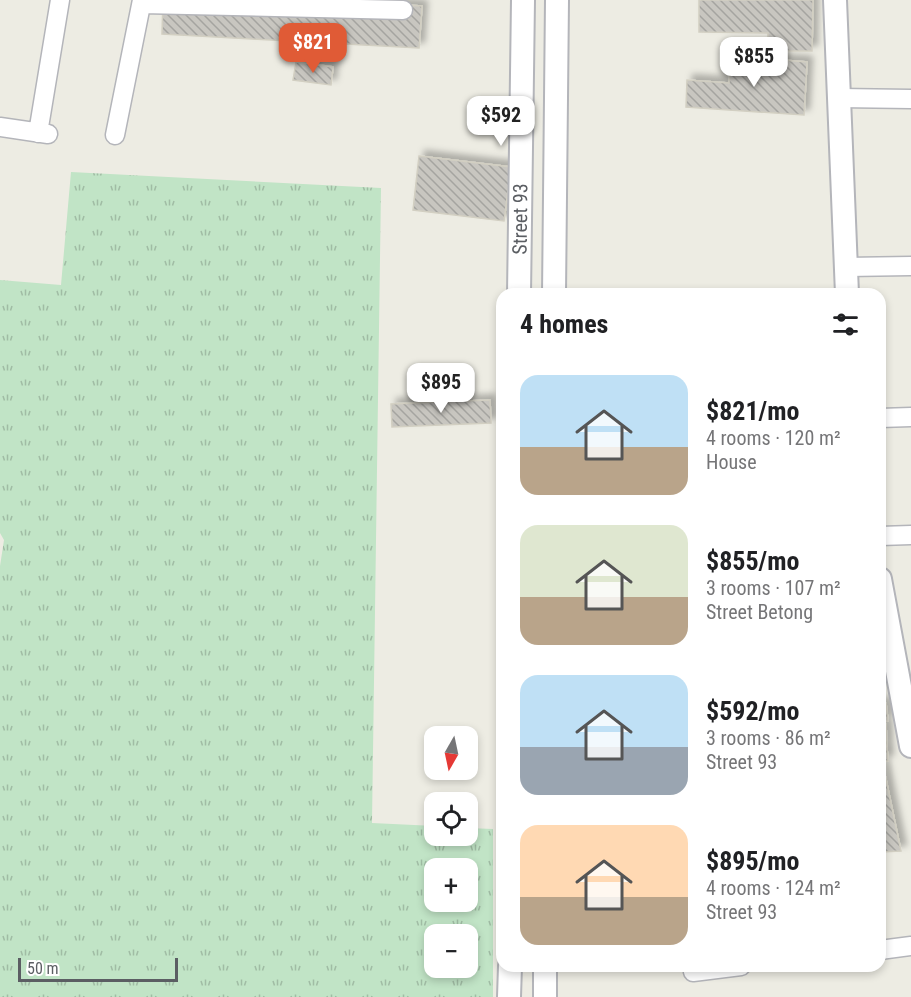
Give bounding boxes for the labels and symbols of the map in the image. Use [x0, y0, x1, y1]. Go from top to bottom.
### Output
pin: $821 [277, 23, 349, 74]
pin: $855 [718, 37, 790, 88]
pin: $592 [465, 96, 537, 147]
street label: Street 93 [508, 183, 533, 255]
pin: $895 [405, 363, 477, 414]
north arrow [424, 726, 478, 780]
scale bar [18, 955, 178, 982]

